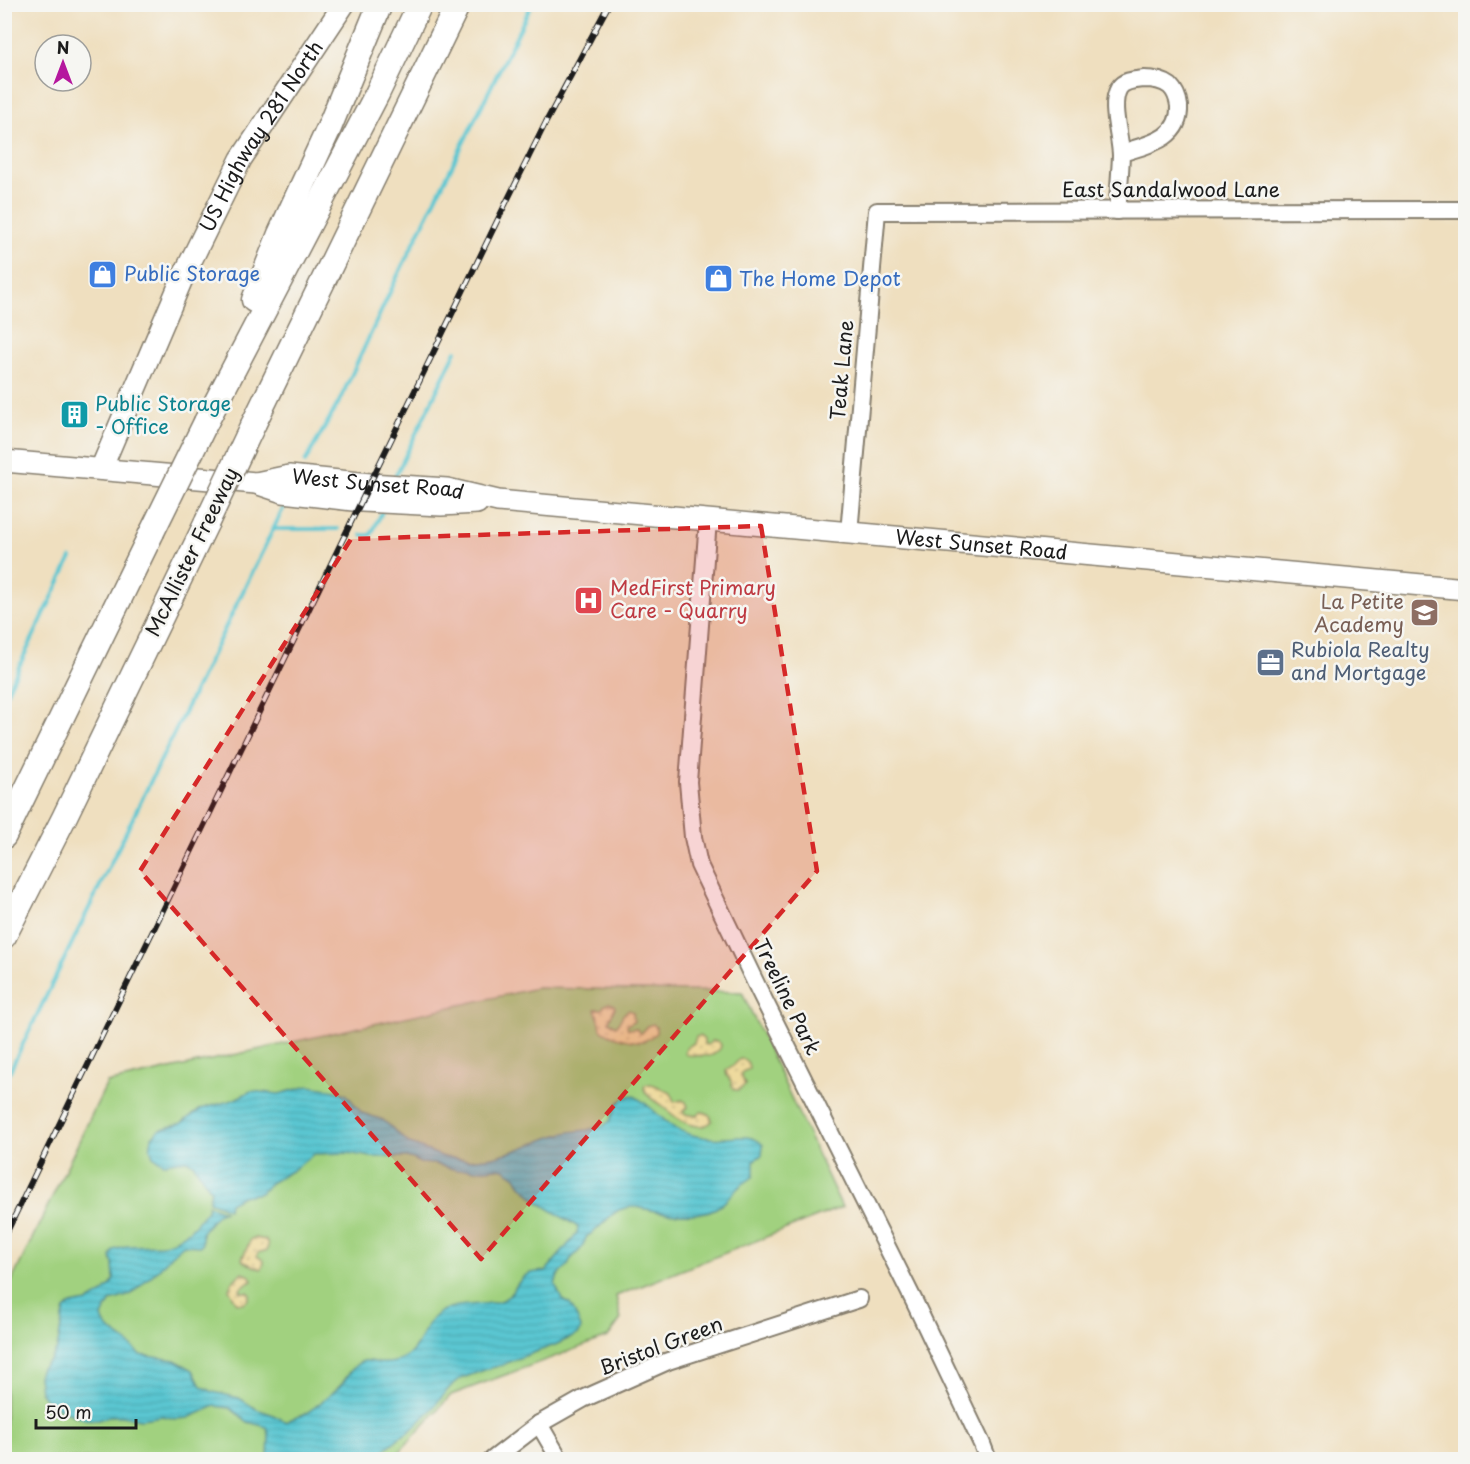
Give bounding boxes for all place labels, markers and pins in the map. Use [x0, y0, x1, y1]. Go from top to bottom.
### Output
shop icon: Public Storage [87, 258, 119, 290]
place label: Public Storage [124, 258, 260, 288]
shop icon: The Home Depot [702, 263, 734, 295]
place label: The Home Depot [739, 263, 901, 293]
place label: Public Storage - Office [95, 388, 231, 441]
building icon: Public Storage - Office [58, 399, 90, 431]
place label: MedFirst Primary Care - Quarry [610, 572, 776, 625]
hospital icon: MedFirst Primary Care - Quarry [573, 584, 605, 616]
place label: La Petite Academy [1314, 586, 1404, 639]
school or university icon: La Petite Academy [1409, 597, 1441, 629]
place label: Rubiola Realty and Mortgage [1291, 634, 1430, 687]
office icon: Rubiola Realty and Mortgage [1254, 646, 1286, 678]

